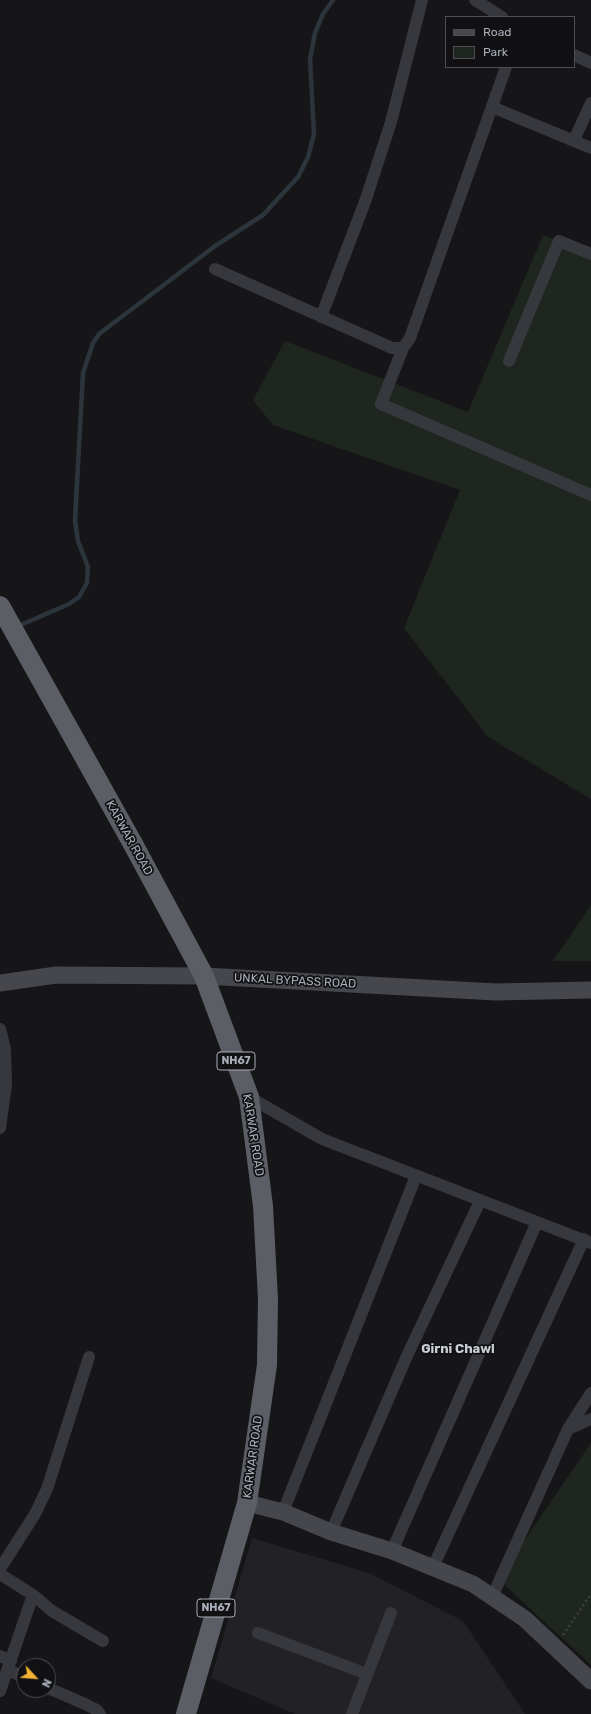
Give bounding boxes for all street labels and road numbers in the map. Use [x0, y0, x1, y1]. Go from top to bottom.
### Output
street label: KARWAR ROAD [103, 798, 155, 878]
street label: UNKAL BYPASS ROAD [234, 971, 356, 991]
road number: NH67 [217, 1052, 255, 1070]
street label: KARWAR ROAD [239, 1093, 267, 1177]
street label: KARWAR ROAD [240, 1415, 266, 1499]
road number: NH67 [197, 1599, 235, 1617]

